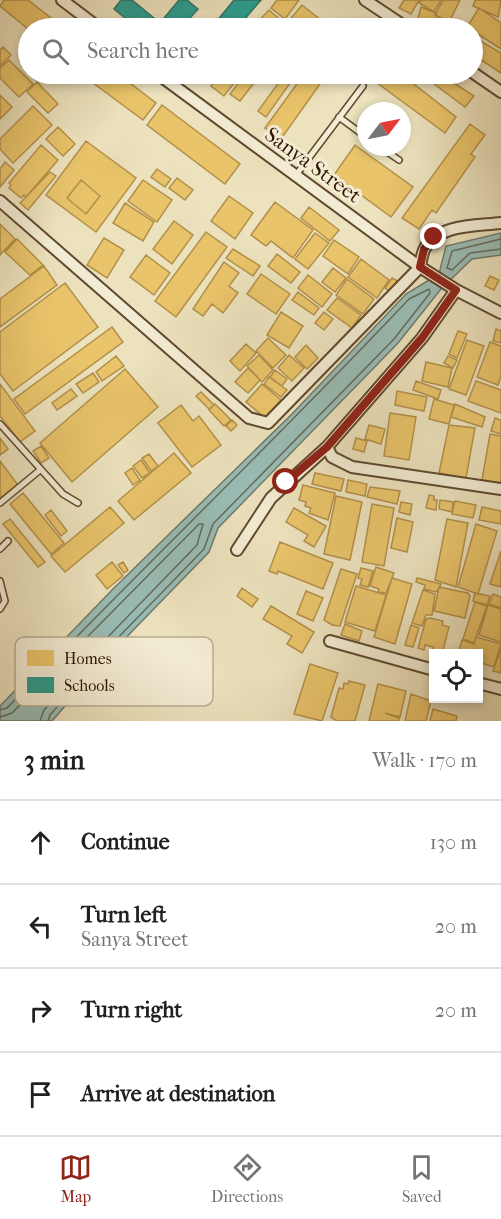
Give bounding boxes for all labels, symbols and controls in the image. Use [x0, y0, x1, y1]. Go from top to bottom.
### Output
search box [18, 18, 483, 84]
icon: search [39, 35, 72, 68]
text: Search here [87, 38, 199, 64]
north arrow [357, 102, 411, 156]
street label: Sanya Street [260, 122, 366, 208]
route end [420, 223, 446, 249]
route start [272, 468, 298, 494]
legend [15, 637, 213, 706]
text: Homes [64, 649, 112, 668]
map controls [429, 649, 483, 703]
button: locate [429, 649, 483, 703]
text: Schools [64, 676, 115, 695]
text: 3 min [24, 745, 85, 776]
text: Walk · 170 m [372, 749, 477, 772]
icon: ahead [24, 826, 57, 859]
text: Continue [81, 829, 170, 855]
text: 130 m [430, 831, 477, 854]
text: Turn left [81, 902, 167, 928]
icon: left [24, 910, 57, 943]
text: 20 m [435, 915, 477, 938]
text: Sanya Street [81, 928, 188, 951]
icon: right [24, 994, 57, 1027]
text: Turn right [81, 997, 182, 1023]
text: 20 m [435, 999, 477, 1022]
icon: arrive [24, 1078, 57, 1111]
text: Arrive at destination [81, 1081, 275, 1107]
tab: Map [59, 1151, 92, 1206]
tab: Directions [211, 1151, 283, 1206]
tab: Saved [402, 1151, 442, 1206]

